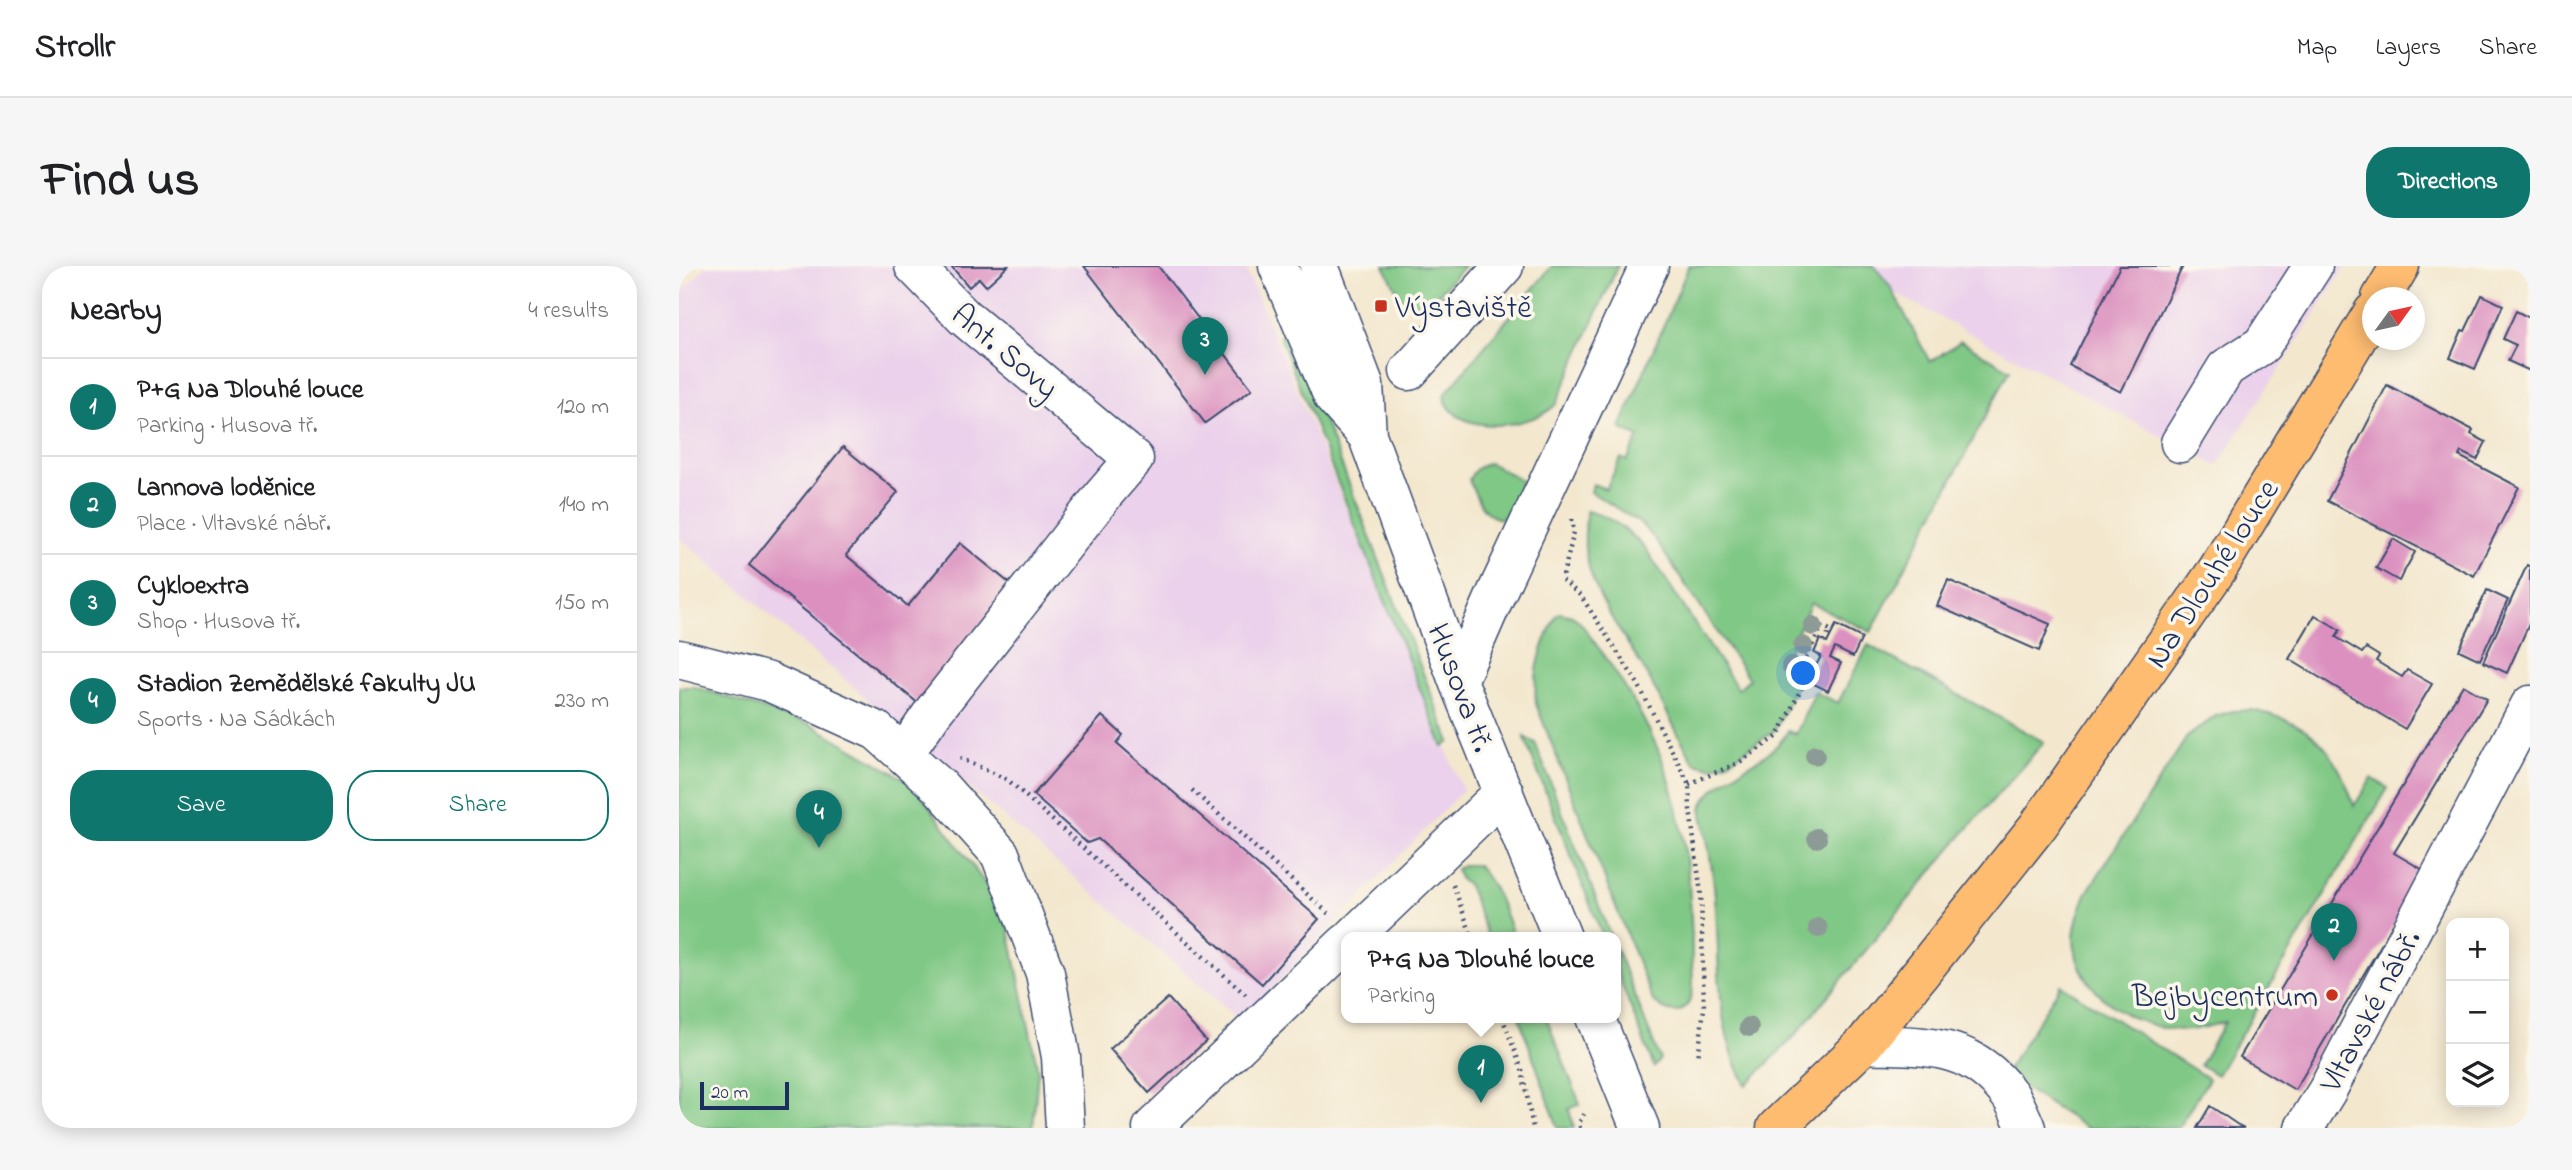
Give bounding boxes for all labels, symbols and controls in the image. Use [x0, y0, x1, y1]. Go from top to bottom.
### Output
text: Strollr [35, 24, 115, 72]
text: Map [2297, 31, 2337, 66]
text: Layers [2375, 31, 2441, 66]
text: Share [2479, 31, 2537, 66]
text: Find us [42, 146, 199, 218]
button: Directions [2366, 147, 2530, 218]
place label: Výstaviště [1394, 286, 1532, 333]
north arrow [2362, 287, 2425, 350]
text: Nearby [70, 290, 162, 334]
street label: Ant. Sovy [940, 294, 1068, 412]
text: 4 results [528, 295, 609, 328]
marker: Výstaviště [1373, 298, 1389, 314]
pin: 3 [1182, 317, 1228, 375]
text: P+G Na Dlouhé louce [137, 372, 363, 410]
text: 1 [89, 391, 97, 424]
text: 120 m [557, 391, 609, 424]
text: Parking · Husova tř. [137, 410, 318, 443]
text: Lannova loděnice [137, 470, 315, 508]
street label: Na Dlouhé louce [2135, 471, 2293, 679]
text: 2 [87, 489, 99, 522]
text: 140 m [559, 489, 609, 522]
text: Place · Vltavské nábř. [137, 508, 331, 541]
text: Cykloextra [137, 568, 249, 606]
text: 3 [88, 587, 98, 620]
text: 150 m [555, 587, 609, 620]
text: Shop · Husova tř. [137, 606, 300, 639]
street label: Husova tř. [1413, 617, 1505, 759]
your location [1786, 656, 1820, 690]
text: Stadion Zemědělské fakulty JU [137, 666, 476, 704]
text: 4 [88, 685, 98, 718]
text: 230 m [555, 685, 609, 718]
text: Sports · Na Sádkách [137, 704, 335, 737]
button: Save [70, 770, 333, 841]
button: Share [347, 770, 609, 841]
pin: 4 [796, 790, 842, 848]
pin: 2 [2311, 903, 2357, 961]
map controls [2446, 918, 2509, 1107]
button: + [2446, 918, 2509, 981]
street label: Vltavské nábř. [2309, 922, 2435, 1102]
popup [1341, 932, 1621, 1023]
text: P+G Na Dlouhé louce [1368, 942, 1594, 980]
place label: Bejbycentrum [2131, 975, 2318, 1022]
text: Parking [1368, 980, 1435, 1013]
button: − [2446, 981, 2509, 1044]
marker: Bejbycentrum [2324, 987, 2340, 1003]
button: layers [2446, 1044, 2509, 1107]
pin: 1 [1458, 1045, 1504, 1103]
scale bar [700, 1079, 789, 1111]
text: 20 m [711, 1080, 748, 1107]

